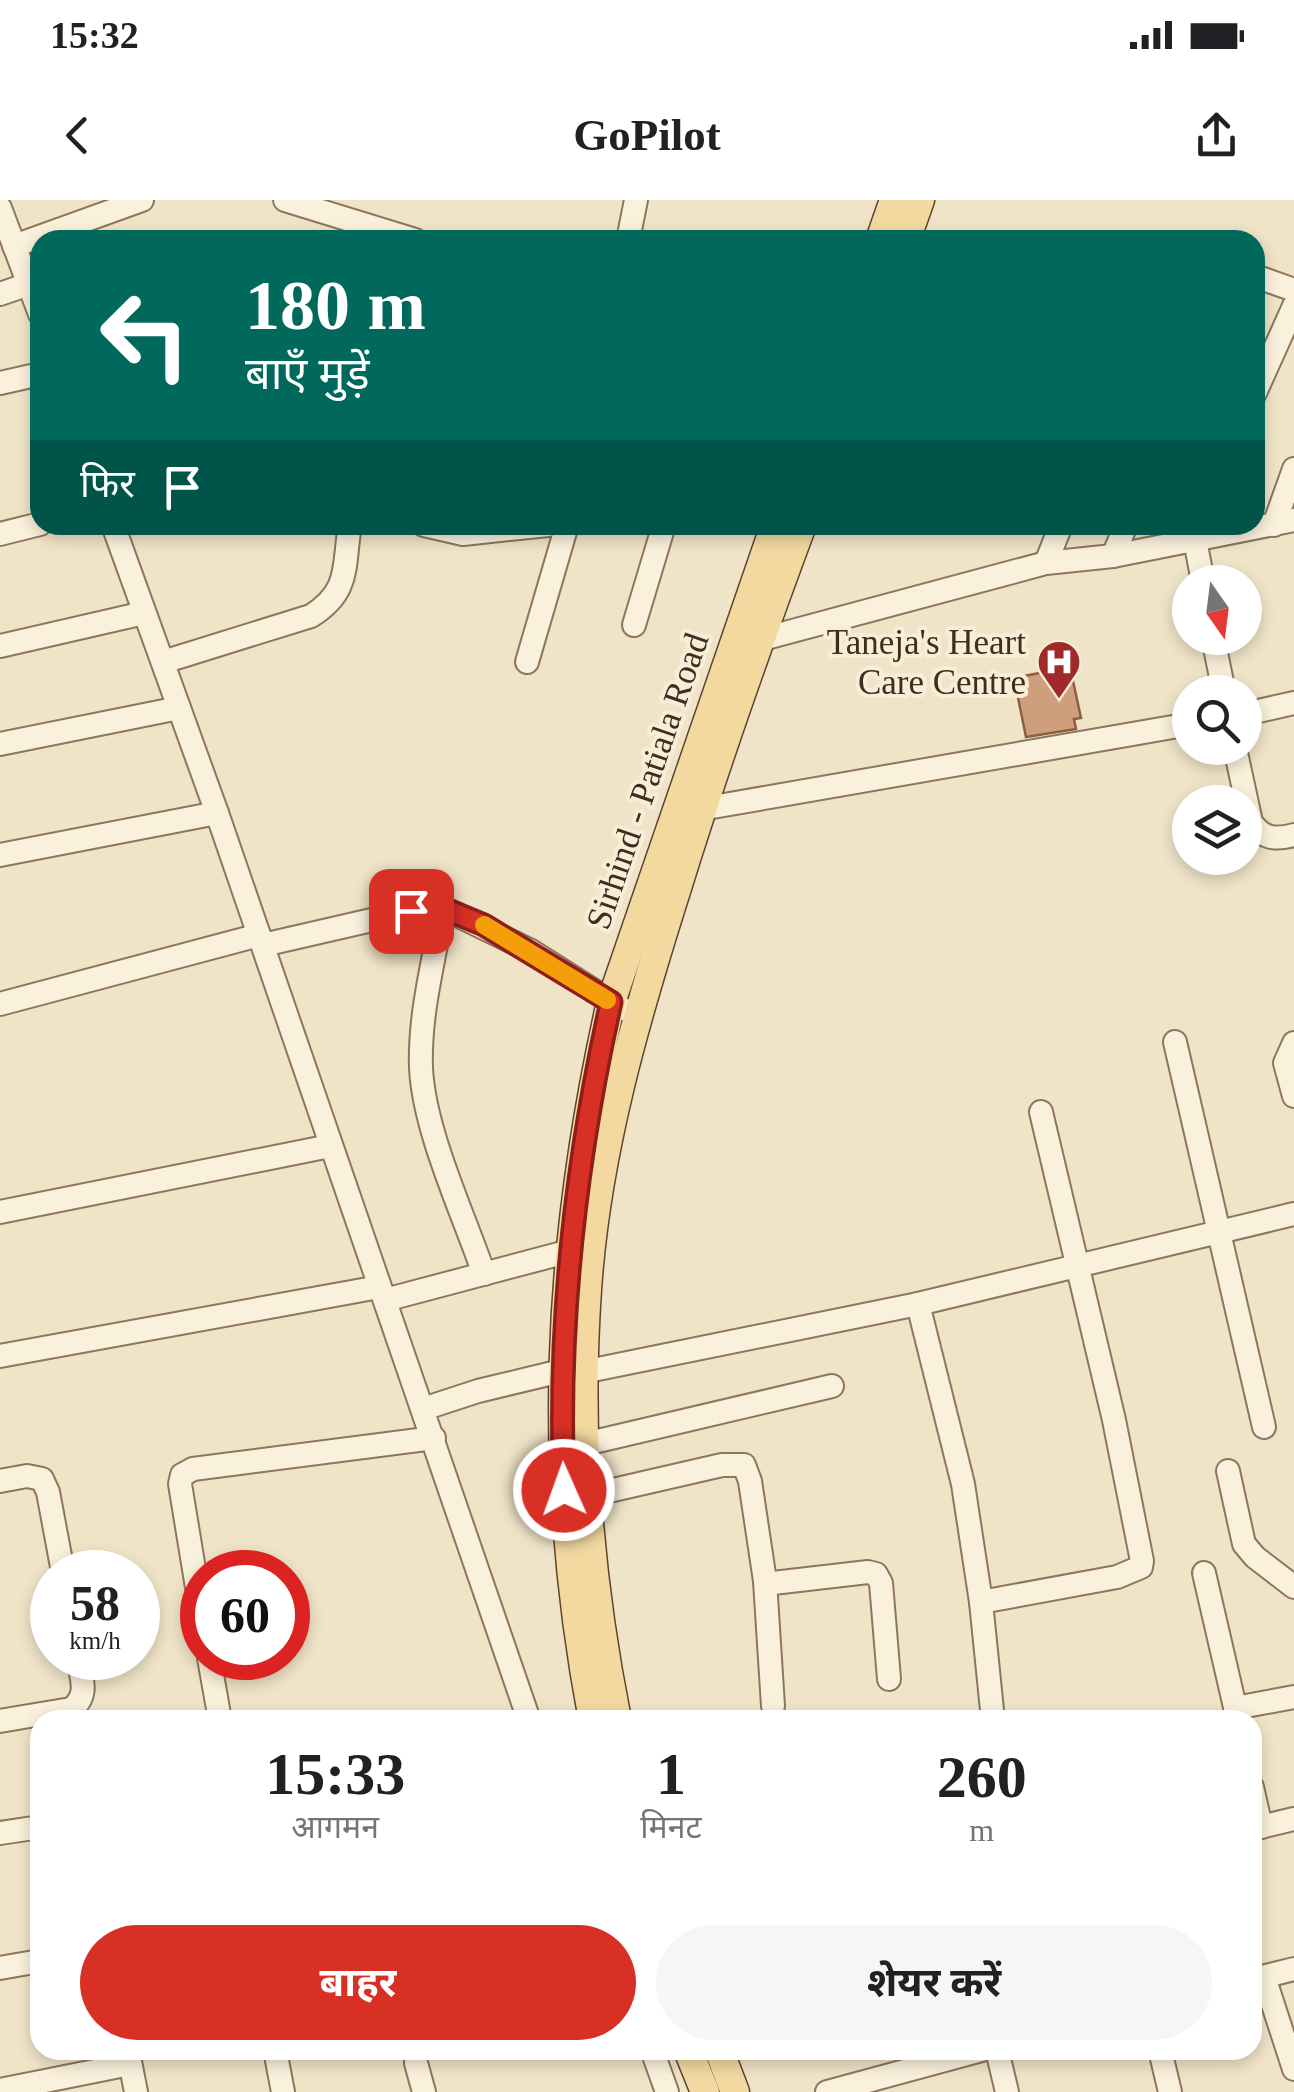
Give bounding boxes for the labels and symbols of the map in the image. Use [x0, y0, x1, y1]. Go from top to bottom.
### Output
north arrow [1172, 565, 1262, 655]
place label: Taneja's Heart Care Centre [827, 623, 1026, 702]
street label: Sirhind - Patiala Road [579, 628, 717, 934]
hospital icon: Taneja's Heart Care Centre [1036, 639, 1082, 700]
pin [369, 869, 454, 954]
position arrow [512, 1438, 616, 1542]
speed limit sign: 60 [180, 1550, 310, 1680]

